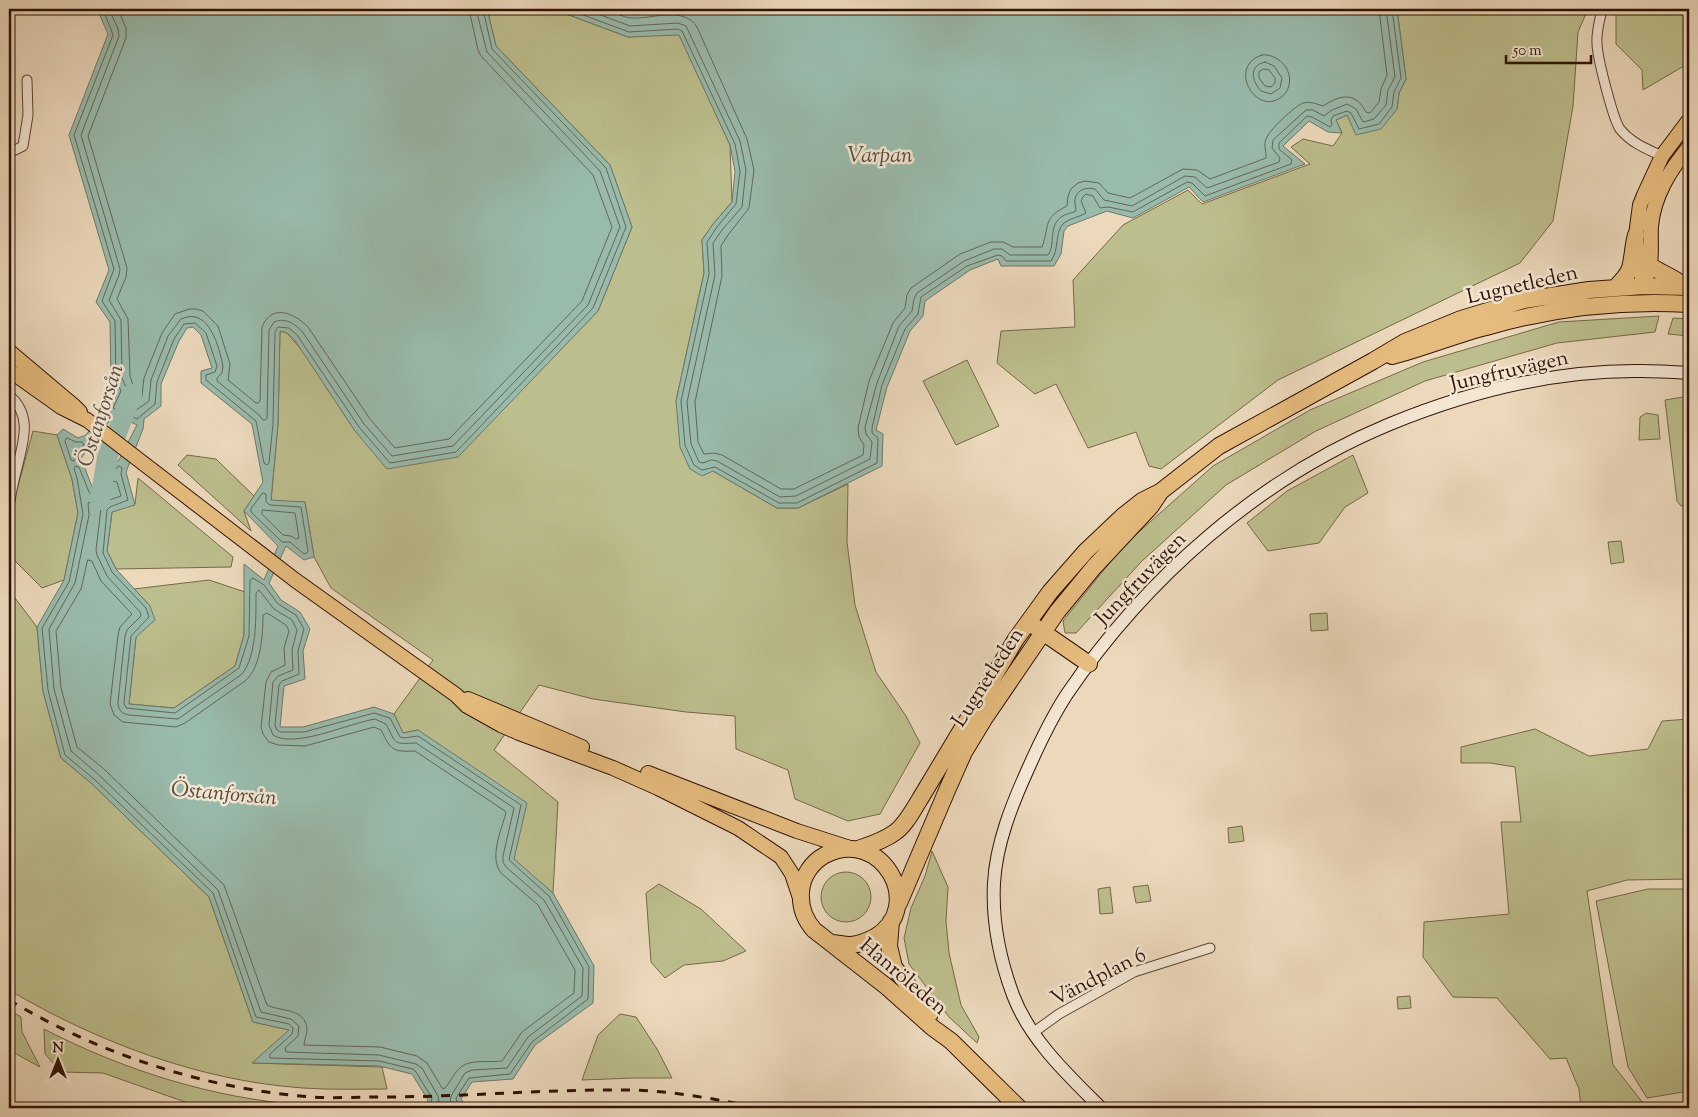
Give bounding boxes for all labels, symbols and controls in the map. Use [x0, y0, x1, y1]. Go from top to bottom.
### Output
scale bar [1506, 32, 1590, 64]
text: 50 m [1512, 41, 1542, 62]
water label: Varpan [847, 141, 913, 173]
street label: Lugnetleden [1464, 259, 1581, 313]
street label: Jungfruvägen [1446, 344, 1572, 400]
water label: Östanforsån [69, 360, 134, 471]
street label: Jungfruvägen [1088, 526, 1194, 634]
street label: Lugnetleden [945, 622, 1032, 734]
water label: Östanforsån [169, 773, 279, 816]
street label: Hanröleden [852, 932, 953, 1023]
street label: Vändplan 6 [1046, 941, 1152, 1015]
north arrow [32, 1034, 82, 1084]
text: N [52, 1039, 64, 1059]

